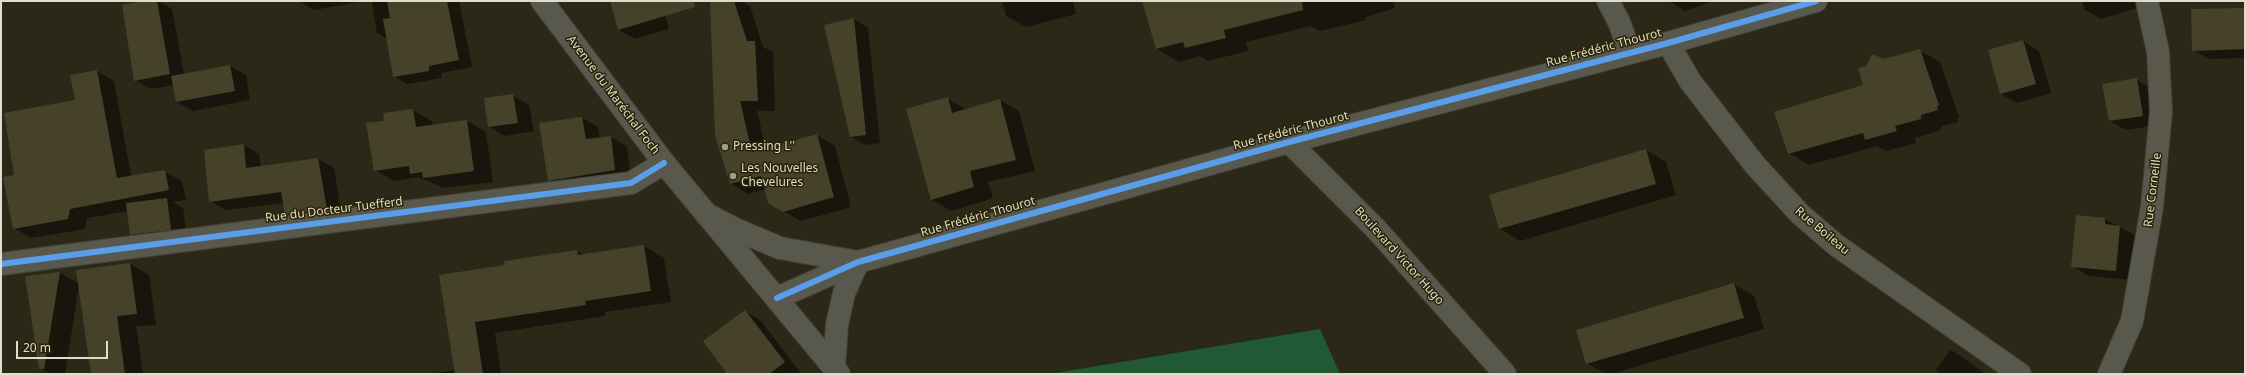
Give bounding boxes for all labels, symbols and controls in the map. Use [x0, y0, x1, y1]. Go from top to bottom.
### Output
street label: Rue Frédéric Thourot [1545, 26, 1663, 70]
street label: Avenue du Maréchal Foch [564, 33, 662, 157]
street label: Rue Frédéric Thourot [1232, 109, 1350, 153]
place label: Pressing L'' [733, 140, 795, 154]
marker: Pressing L'' [720, 142, 730, 152]
street label: Rue Corneille [2141, 152, 2165, 228]
place label: Les Nouvelles Chevelures [741, 162, 818, 190]
marker: Les Nouvelles Chevelures [728, 171, 738, 181]
street label: Rue du Docteur Tuefferd [264, 194, 404, 226]
street label: Rue Frédéric Thourot [919, 194, 1037, 240]
street label: Boulevard Victor Hugo [1351, 204, 1447, 308]
street label: Rue Boileau [1792, 204, 1852, 258]
scale bar [18, 333, 110, 359]
text: 20 m [23, 339, 51, 356]

